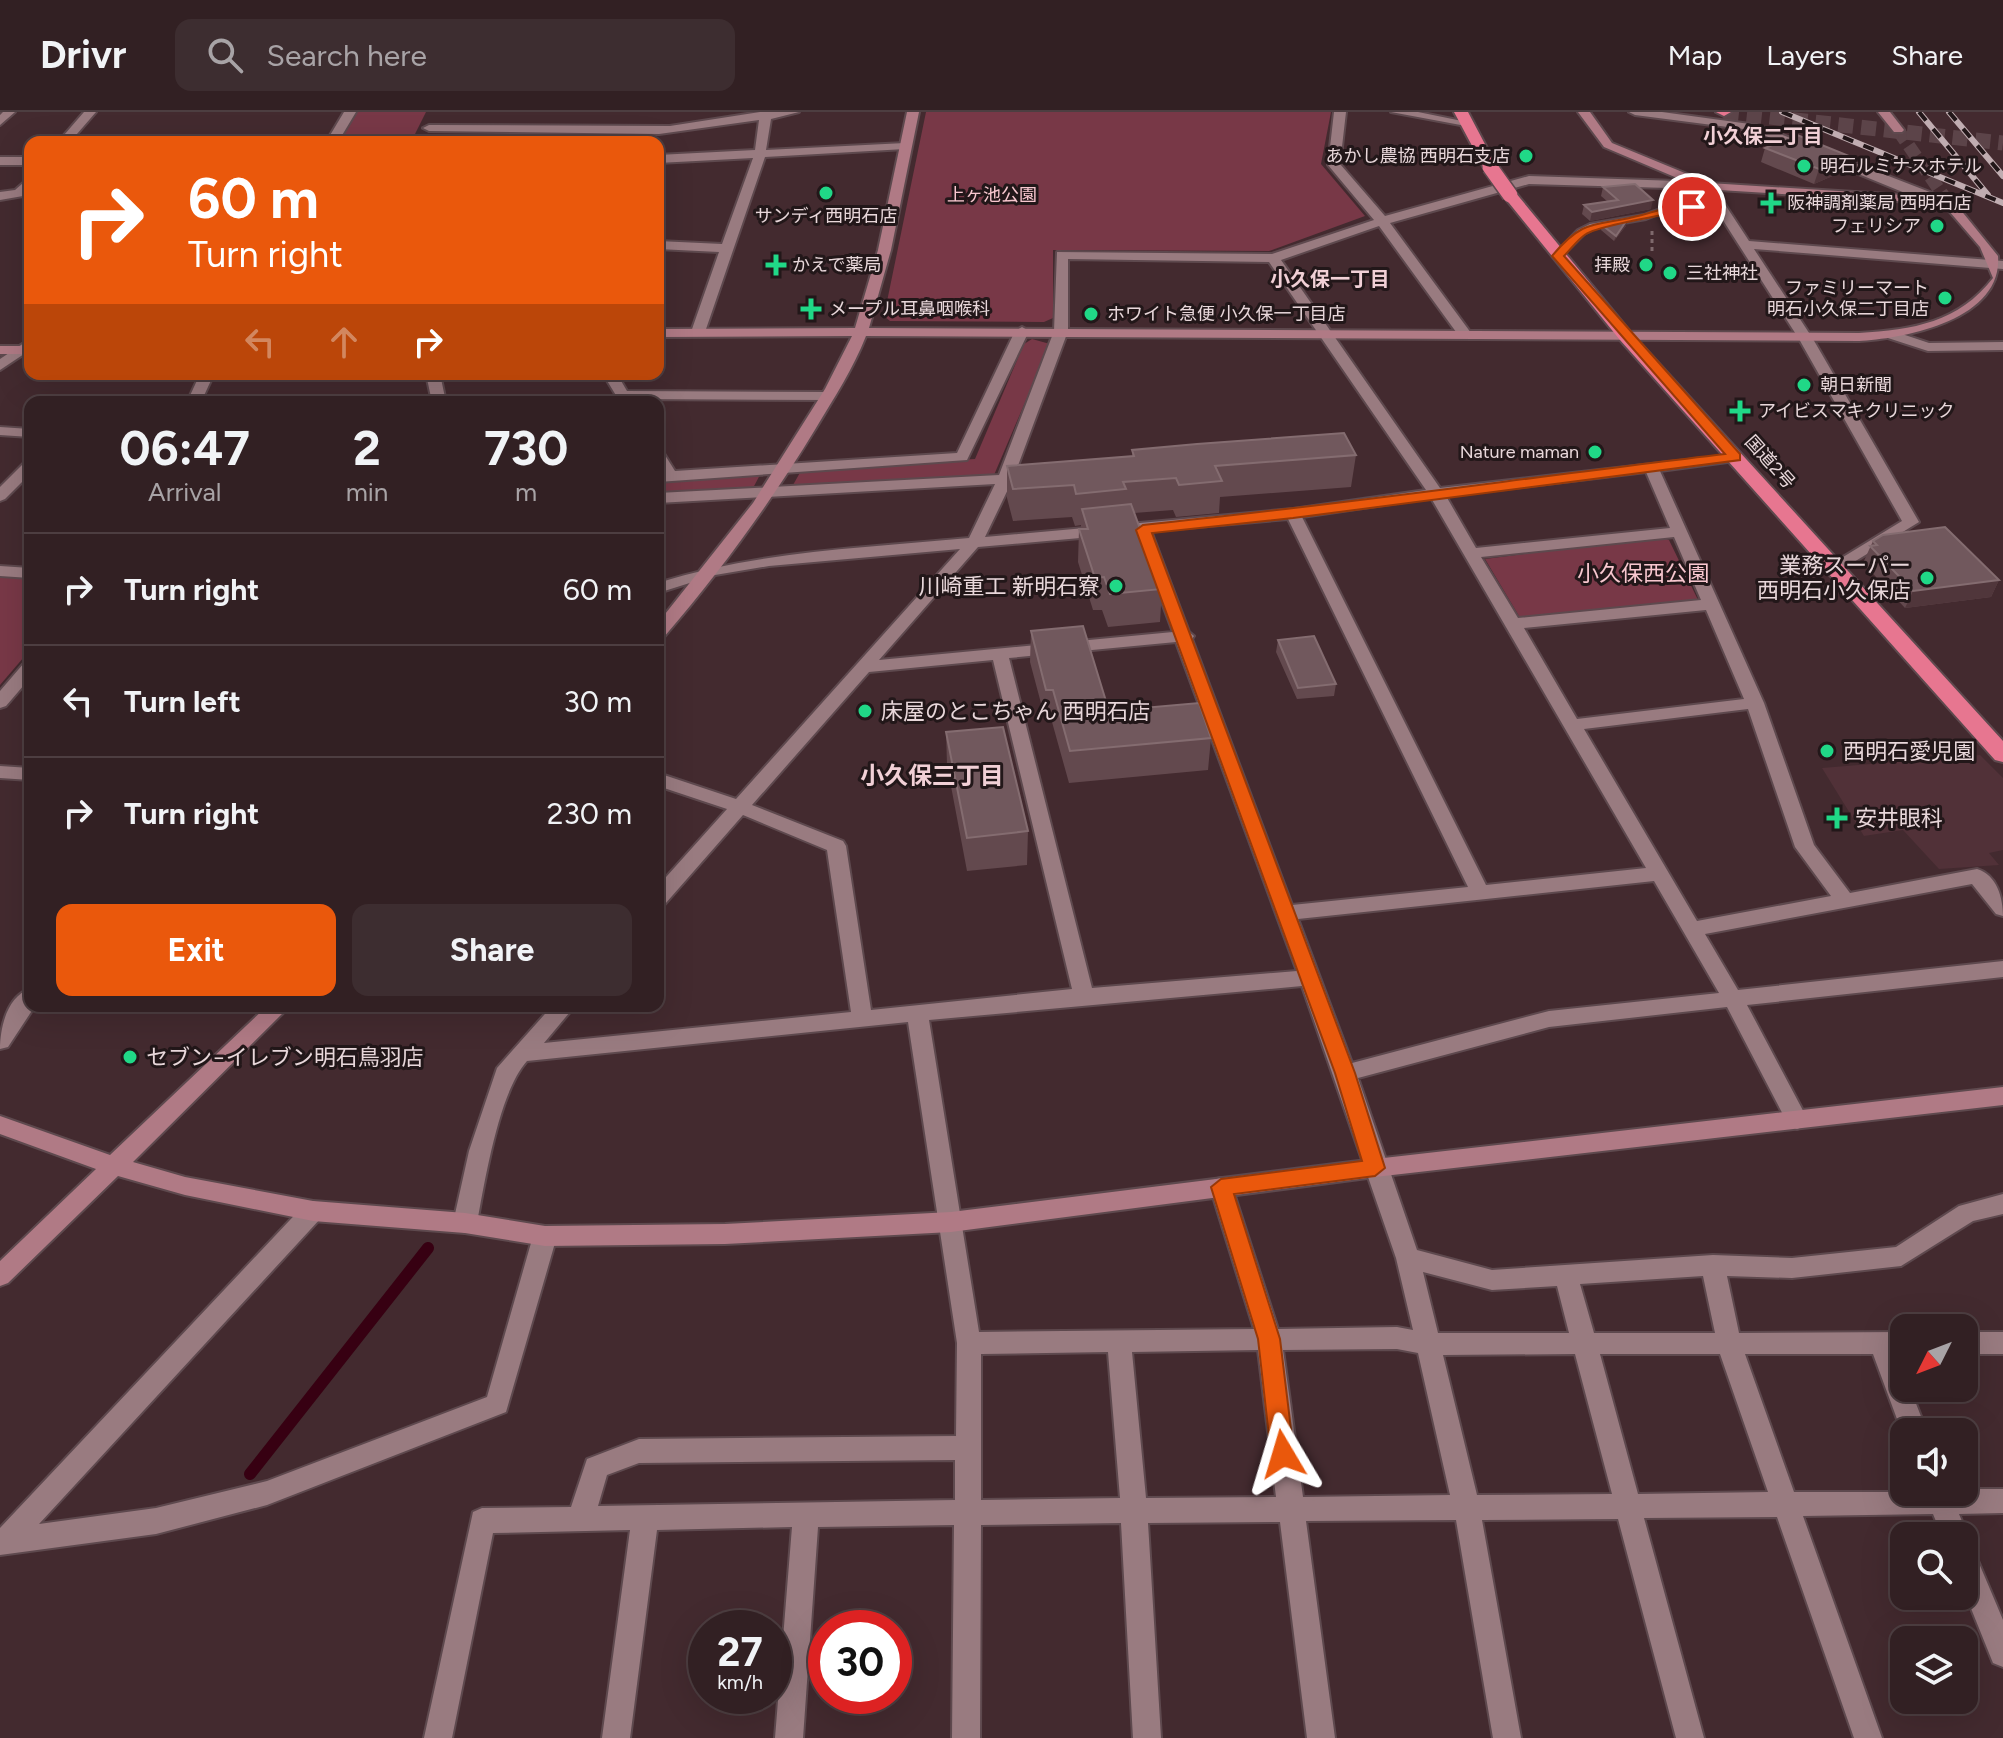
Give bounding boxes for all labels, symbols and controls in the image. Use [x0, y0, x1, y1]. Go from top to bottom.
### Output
search box [175, 19, 735, 91]
text: Drivr [40, 32, 127, 78]
icon: search [203, 33, 247, 77]
text: Search here [267, 37, 427, 74]
text: Map [1668, 38, 1722, 72]
text: Layers [1766, 38, 1847, 72]
text: Share [1891, 38, 1963, 72]
district label: 小久保二丁目 [1703, 124, 1823, 148]
place label: あかし農協 西明石支店 [1326, 145, 1510, 167]
marker: あかし農協 西明石支店 [1517, 147, 1535, 165]
place label: 明石ルミナスホテル [1820, 155, 1982, 177]
marker: 明石ルミナスホテル [1795, 157, 1813, 175]
text: 60 m [188, 165, 319, 232]
icon: right [56, 168, 160, 272]
pin [1658, 173, 1726, 241]
marker: サンディ西明石店 [817, 184, 835, 202]
park label: 上ヶ池公園 [947, 184, 1037, 206]
icon: arrive [1670, 185, 1714, 229]
place label: 阪神調剤薬局 西明石店 [1787, 192, 1971, 214]
marker: 阪神調剤薬局 西明石店 [1762, 194, 1780, 212]
place label: サンディ西明石店 [755, 205, 897, 227]
place label: フェリシア [1831, 215, 1921, 237]
marker: フェリシア [1928, 217, 1946, 235]
text: Turn right [188, 233, 343, 276]
place label: かえで薬局 [792, 254, 881, 276]
place label: 拝殿 [1594, 254, 1630, 276]
marker: かえで薬局 [767, 256, 785, 274]
marker: 拝殿 [1637, 256, 1655, 274]
place label: 三社神社 [1686, 262, 1758, 284]
marker: 三社神社 [1661, 264, 1679, 282]
district label: 小久保一丁目 [1270, 267, 1390, 291]
place label: ファミリーマート 明石小久保二丁目店 [1767, 277, 1929, 320]
marker: ファミリーマート 明石小久保二丁目店 [1936, 289, 1954, 307]
marker: メープル耳鼻咽喉科 [800, 298, 822, 320]
place label: メープル耳鼻咽喉科 [829, 298, 990, 320]
place label: ホワイト急便 小久保一丁目店 [1107, 303, 1345, 325]
marker: ホワイト急便 小久保一丁目店 [1082, 305, 1100, 323]
icon: left [238, 320, 282, 364]
icon: ahead [322, 320, 366, 364]
icon: right [406, 320, 450, 364]
place label: 朝日新聞 [1820, 374, 1892, 396]
marker: 朝日新聞 [1795, 376, 1813, 394]
marker: アイビスマキクリニック [1729, 400, 1751, 422]
place label: アイビスマキクリニック [1758, 400, 1955, 422]
text: 06:47 [120, 419, 250, 477]
text: 2 [353, 419, 381, 477]
text: 730 [484, 419, 568, 477]
street label: 国道2号 [1740, 431, 1800, 493]
place label: Nature maman [1460, 441, 1579, 463]
marker: Nature maman [1586, 443, 1604, 461]
text: Arrival [148, 476, 222, 508]
text: min [346, 476, 388, 508]
text: m [515, 476, 537, 508]
place label: 業務スーパー 西明石小久保店 [1757, 552, 1911, 604]
park label: 小久保西公園 [1577, 560, 1709, 587]
icon: right [56, 567, 100, 611]
marker: 業務スーパー 西明石小久保店 [1918, 569, 1936, 587]
text: Turn right [124, 571, 259, 608]
text: 60 m [563, 571, 632, 608]
place label: 川崎重工 新明石寮 [919, 573, 1100, 600]
marker: 川崎重工 新明石寮 [1107, 577, 1125, 595]
icon: left [56, 679, 100, 723]
text: Turn left [124, 683, 241, 720]
text: 30 m [564, 683, 632, 720]
place label: 床屋のとこちゃん 西明石店 [881, 698, 1150, 725]
marker: 床屋のとこちゃん 西明石店 [856, 702, 874, 720]
place label: 西明石愛児園 [1843, 738, 1975, 765]
marker: 西明石愛児園 [1818, 742, 1836, 760]
district label: 小久保三丁目 [860, 761, 1004, 790]
icon: right [56, 791, 100, 835]
text: Turn right [124, 795, 259, 832]
text: 230 m [547, 795, 632, 832]
place label: 安井眼科 [1855, 805, 1943, 832]
marker: 安井眼科 [1826, 807, 1848, 829]
button: Exit [56, 904, 336, 996]
button: Share [352, 904, 632, 996]
place label: セブン−イレブン明石鳥羽店 [146, 1044, 424, 1071]
marker: セブン−イレブン明石鳥羽店 [121, 1048, 139, 1066]
north arrow [1890, 1314, 1978, 1402]
map controls [1890, 1314, 1978, 1714]
position arrow [1241, 1412, 1325, 1496]
button: sound [1890, 1418, 1978, 1506]
button: search [1890, 1522, 1978, 1610]
speed limit sign: 30 [808, 1610, 912, 1714]
button: layers [1890, 1626, 1978, 1714]
text: 27 [717, 1628, 763, 1676]
text: km/h [717, 1670, 763, 1694]

